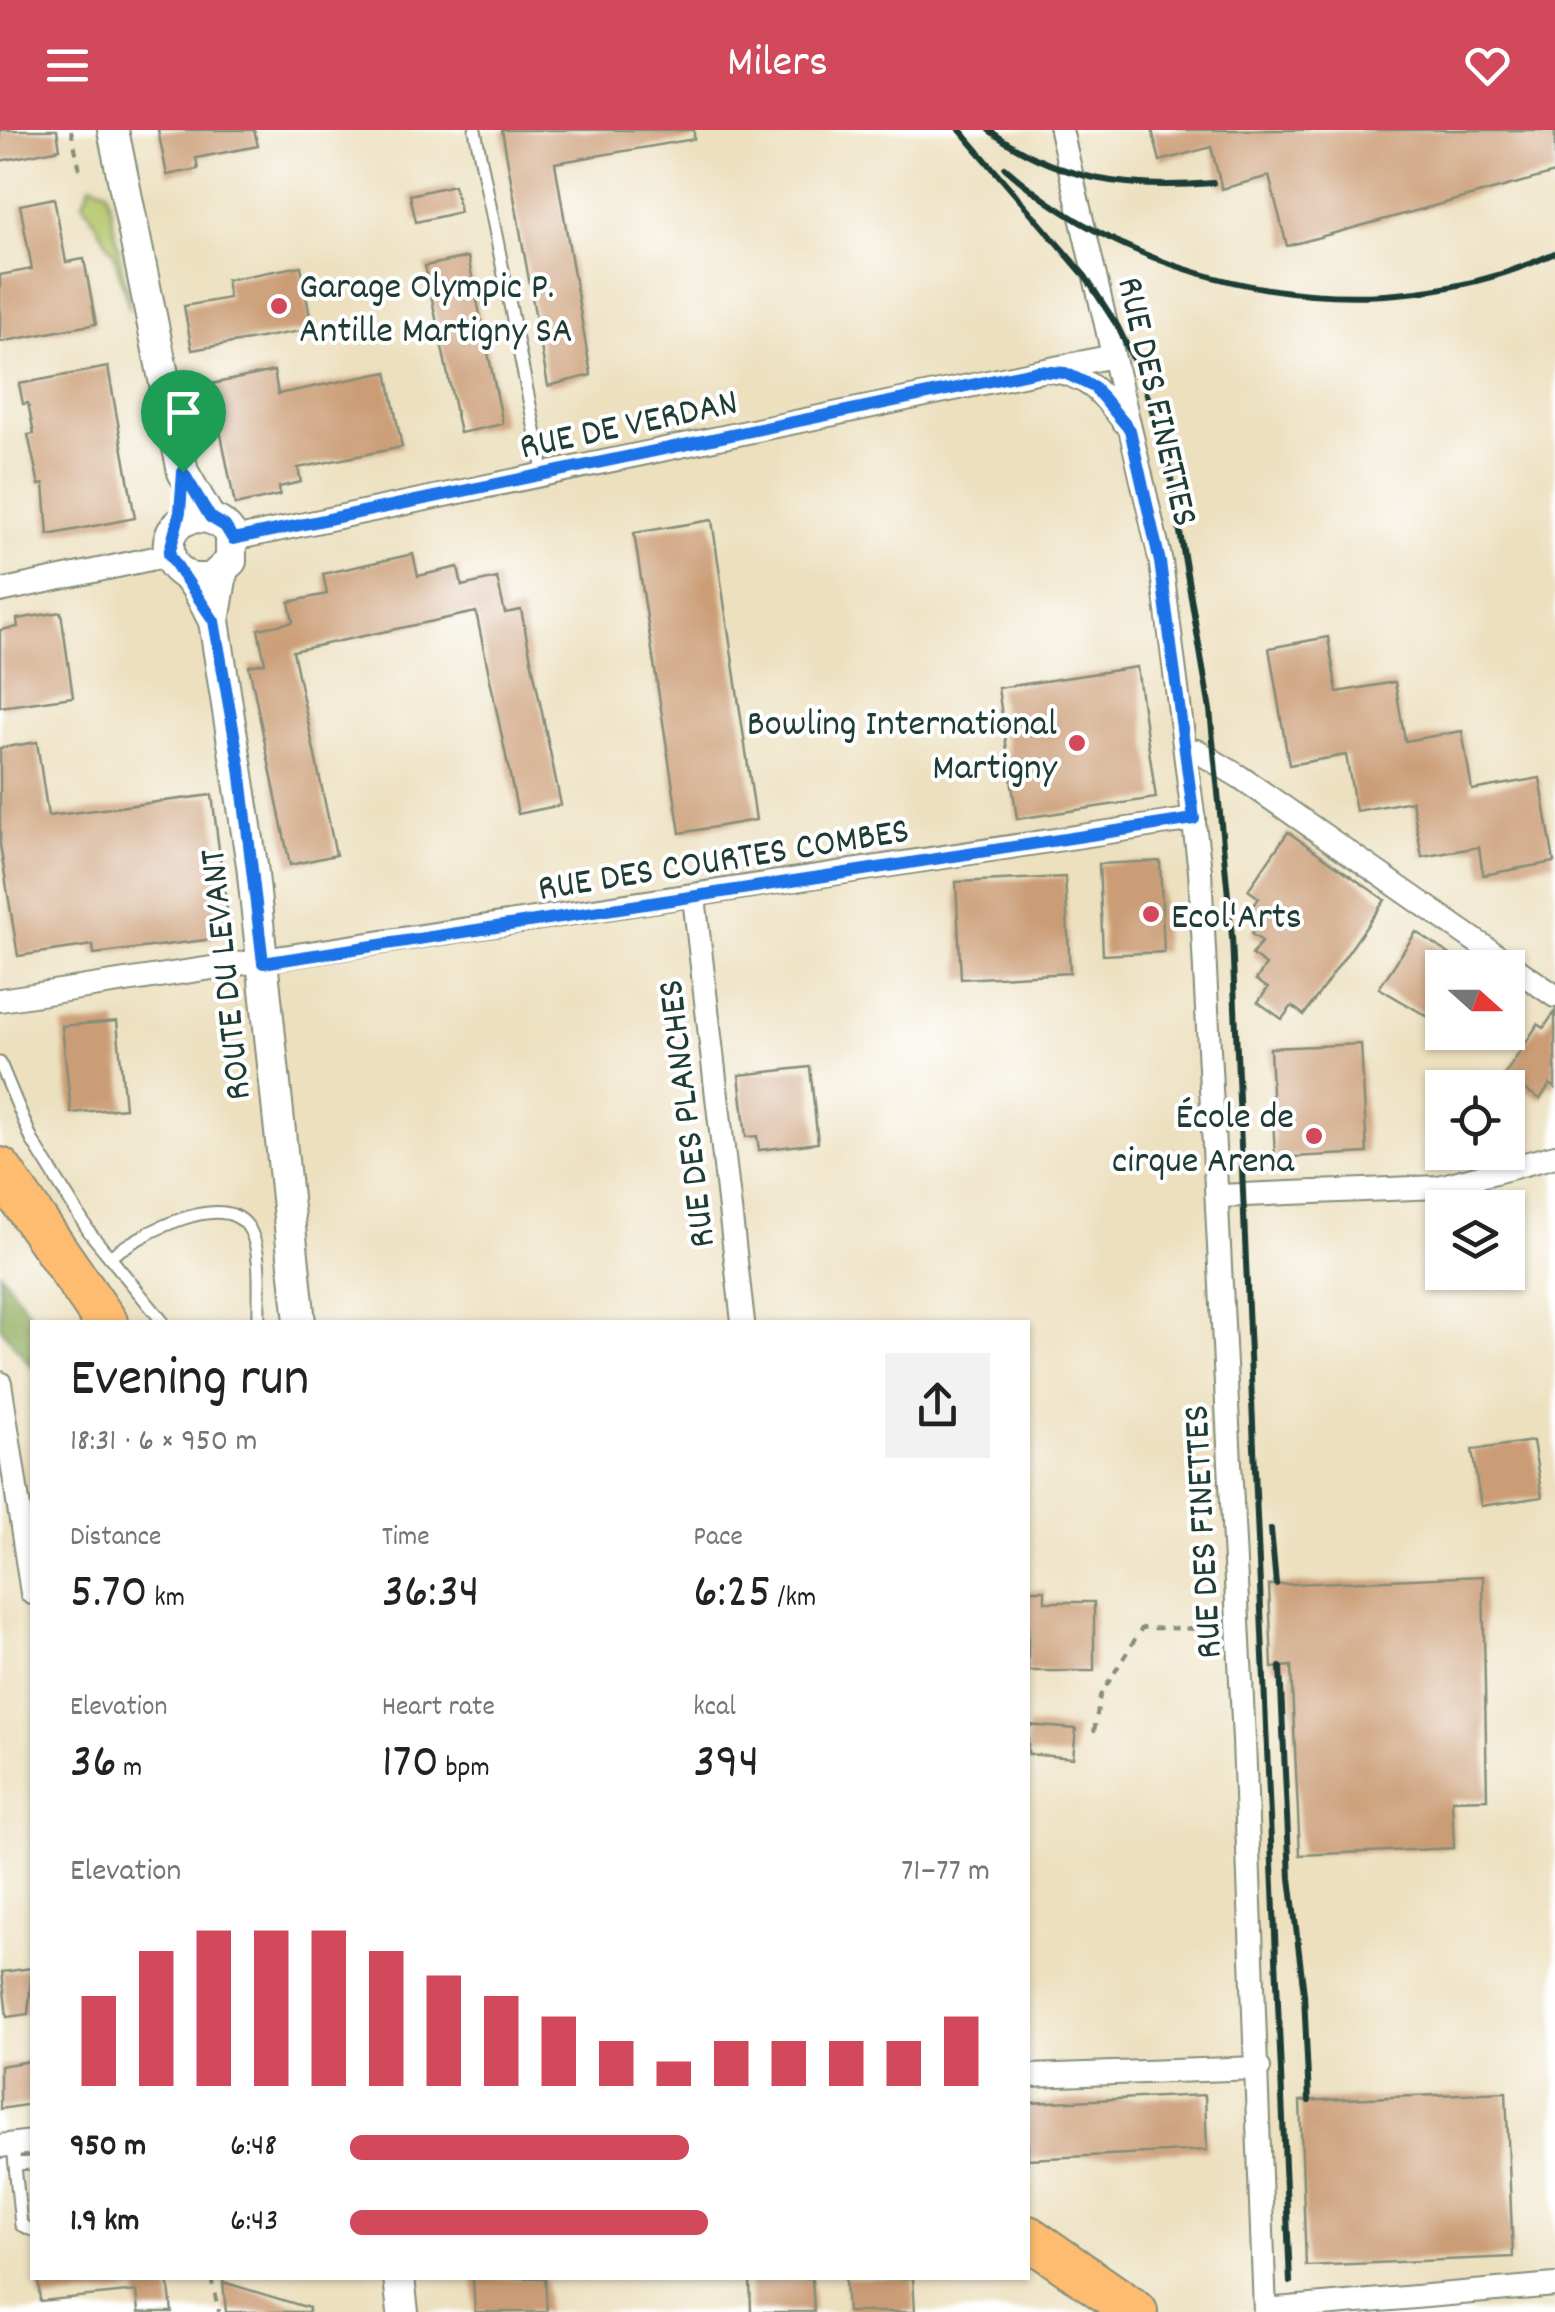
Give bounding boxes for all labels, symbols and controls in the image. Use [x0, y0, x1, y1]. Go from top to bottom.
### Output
text: Milers [727, 33, 828, 97]
icon: menu [40, 38, 95, 93]
icon: heart [1460, 38, 1515, 93]
place label: Garage Olympic P. Antille Martigny SA [299, 262, 573, 361]
street label: RUE DES FINETTES [1099, 272, 1210, 532]
marker: Garage Olympic P. Antille Martigny SA [268, 295, 290, 317]
pin [141, 370, 226, 473]
street label: RUE DE VERDAN [515, 377, 743, 477]
icon: arrive [156, 385, 211, 440]
place label: Bowling International Martigny [747, 699, 1058, 798]
marker: Bowling International Martigny [1066, 732, 1088, 754]
street label: RUE DES COURTES COMBES [534, 806, 914, 919]
street label: ROUTE DU LEVANT [188, 846, 269, 1103]
place label: Ecol'Arts [1171, 892, 1302, 947]
marker: Ecol'Arts [1140, 903, 1162, 925]
north arrow [1425, 950, 1525, 1050]
map controls [1425, 950, 1525, 1290]
street label: RUE DES PLANCHES [646, 976, 733, 1251]
button: locate [1425, 1070, 1525, 1170]
place label: École de cirque Arena [1112, 1092, 1295, 1191]
marker: École de cirque Arena [1303, 1125, 1325, 1147]
button: layers [1425, 1190, 1525, 1290]
text: Evening run [70, 1343, 309, 1422]
button: share [885, 1353, 990, 1458]
street label: RUE DES FINETTES [1171, 1403, 1240, 1660]
text: 18:31 · 6 × 950 m [70, 1420, 257, 1466]
text: Distance [70, 1519, 161, 1559]
text: Time [382, 1519, 430, 1559]
text: Pace [693, 1519, 743, 1559]
text: 5.70 [70, 1559, 148, 1631]
text: 36:34 [382, 1559, 480, 1631]
text: 6:25 [693, 1559, 771, 1631]
text: km [148, 1580, 185, 1620]
text: /km [771, 1580, 816, 1620]
text: Elevation [70, 1689, 167, 1729]
text: Heart rate [382, 1689, 495, 1729]
text: kcal [693, 1689, 736, 1729]
text: 36 [70, 1729, 117, 1801]
text: 170 [382, 1729, 439, 1801]
text: 394 [693, 1729, 759, 1801]
text: m [117, 1750, 142, 1790]
text: bpm [439, 1750, 490, 1790]
text: Elevation [70, 1850, 181, 1896]
text: 71–77 m [901, 1850, 990, 1896]
text: 950 m [70, 2125, 146, 2171]
text: 6:48 [230, 2125, 277, 2171]
text: 1.9 km [70, 2200, 139, 2246]
text: 6:43 [230, 2200, 278, 2246]

